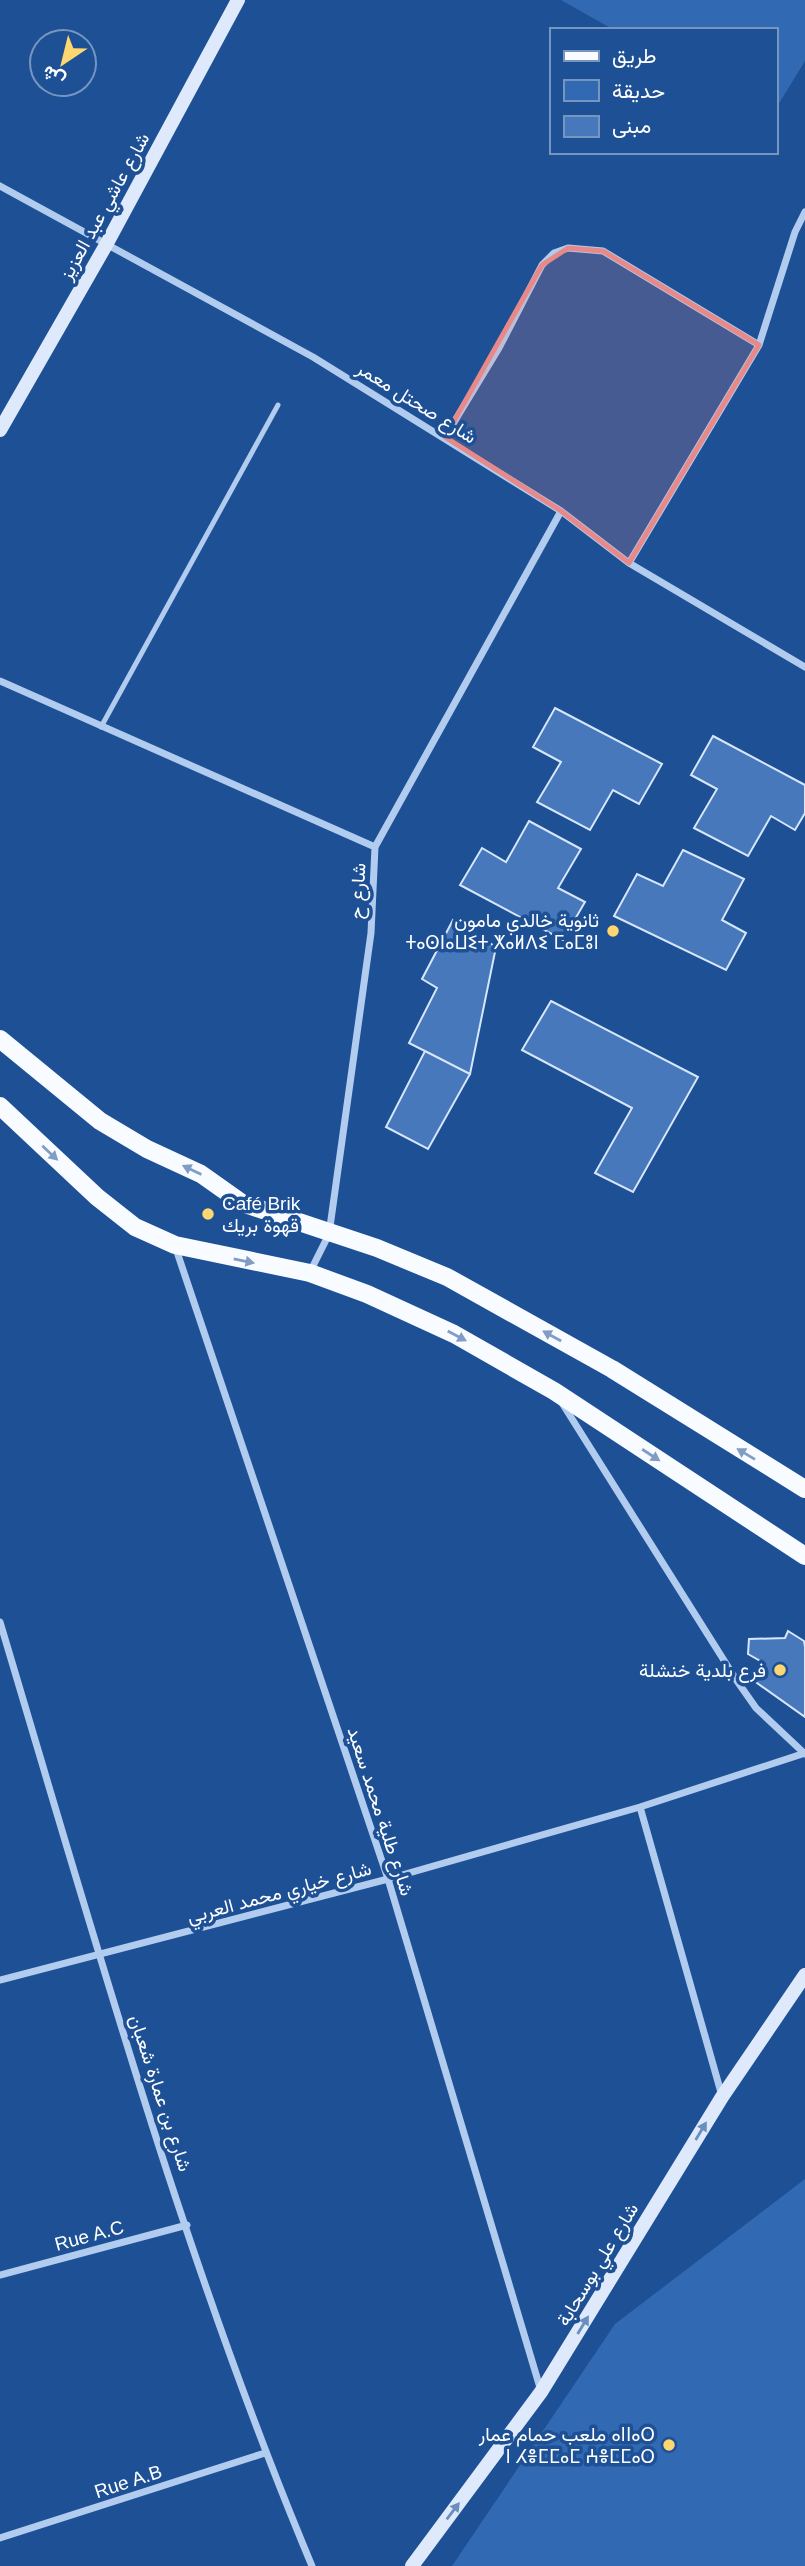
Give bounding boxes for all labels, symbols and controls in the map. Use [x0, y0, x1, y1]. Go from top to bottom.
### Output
north arrow [28, 28, 98, 98]
legend [550, 28, 777, 154]
text: طريق [612, 44, 657, 69]
text: ش [38, 60, 69, 92]
text: حديقة [612, 79, 665, 103]
text: مبنى [612, 114, 651, 138]
street label: شارع عاشي عبد العزيز [55, 129, 158, 287]
street label: شارع صحتل معمر [351, 357, 480, 449]
street label: شارع ح [346, 862, 371, 920]
place label: ثانوية خالدي مامون ⵜⴰⵙⵏⴰⵡⵉⵜ ⵅⴰⵍⴷⵉ ⵎⴰⵎⵓⵏ [406, 910, 599, 953]
marker: ثانوية خالدي مامون ⵜⴰⵙⵏⴰⵡⵉⵜ ⵅⴰⵍⴷⵉ ⵎⴰⵎⵓⵏ [605, 923, 621, 939]
one-way arrow [41, 1144, 58, 1160]
one-way arrow [182, 1164, 202, 1176]
place label: Café Brik قهوة بريك [222, 1193, 301, 1237]
marker: Café Brik قهوة بريك [200, 1206, 216, 1222]
one-way arrow [233, 1255, 255, 1266]
one-way arrow [447, 1330, 467, 1342]
one-way arrow [542, 1330, 562, 1342]
one-way arrow [641, 1448, 661, 1461]
one-way arrow [737, 1448, 756, 1461]
place label: فرع بلدية خنشلة [639, 1660, 766, 1683]
marker: فرع بلدية خنشلة [772, 1662, 788, 1678]
street label: شارع طلية محمد سعيد [341, 1724, 418, 1899]
street label: شارع خياري محمد العربي [185, 1858, 375, 1932]
street label: شارع بن عمارة شعبان [123, 2012, 196, 2175]
one-way arrow [695, 2121, 708, 2140]
street label: شارع علي بوسحابة [553, 2199, 647, 2332]
street label: Rue A.C [52, 2216, 126, 2255]
one-way arrow [576, 2315, 589, 2334]
place label: ملعب حمام عمار ⴰⵏⵏⴰⵔ ⵏ ⵃⴻⵎⵎⴰⵎ ⵄⴻⵎⵎⴰⵔ [478, 2424, 655, 2467]
marker: ملعب حمام عمار ⴰⵏⵏⴰⵔ ⵏ ⵃⴻⵎⵎⴰⵎ ⵄⴻⵎⵎⴰⵔ [661, 2437, 677, 2453]
street label: Rue A.B [92, 2461, 165, 2502]
one-way arrow [445, 2502, 459, 2520]

